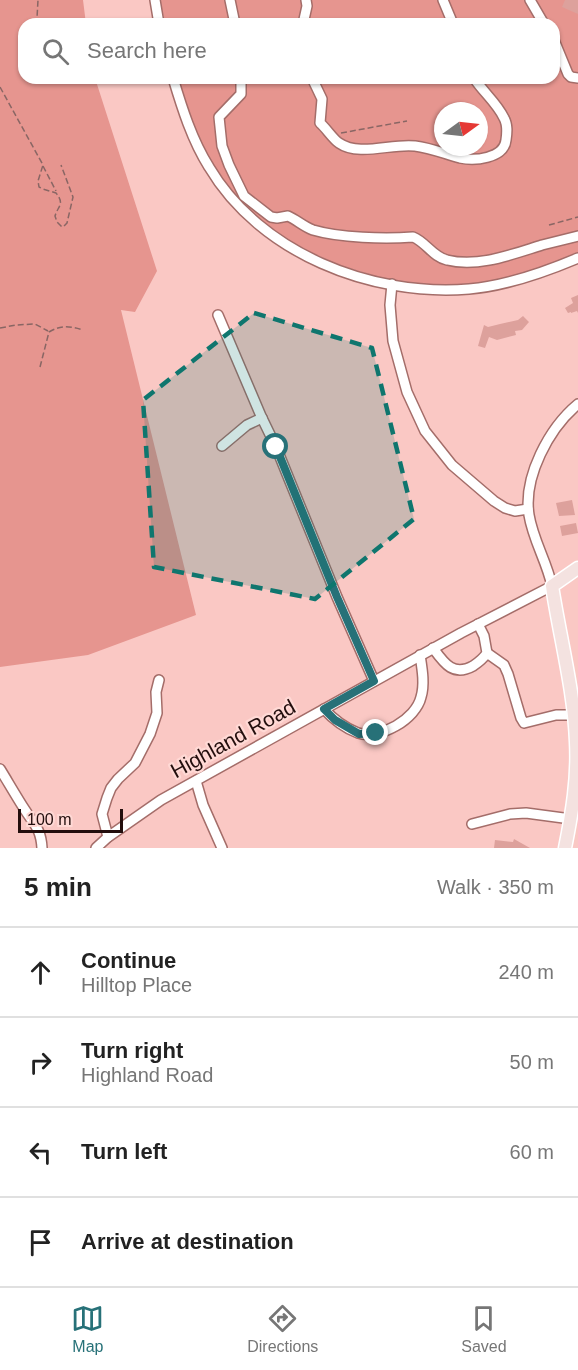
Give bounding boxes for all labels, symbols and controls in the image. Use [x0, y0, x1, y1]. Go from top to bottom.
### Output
search box [18, 18, 560, 84]
icon: search [39, 35, 72, 68]
text: Search here [87, 38, 207, 63]
north arrow [434, 102, 488, 156]
route start [262, 433, 288, 459]
street label: Highland Road [166, 695, 299, 782]
route end [362, 719, 388, 745]
scale bar [18, 806, 123, 834]
text: 100 m [27, 811, 71, 828]
text: 5 min [24, 872, 92, 902]
text: Walk · 350 m [437, 876, 554, 898]
text: Continue [81, 948, 176, 973]
icon: ahead [24, 956, 57, 989]
text: 240 m [498, 961, 554, 983]
text: Hilltop Place [81, 974, 192, 996]
text: Turn right [81, 1038, 183, 1063]
icon: right [24, 1046, 57, 1079]
text: 50 m [510, 1051, 554, 1073]
text: Highland Road [81, 1064, 213, 1086]
icon: left [24, 1136, 57, 1169]
text: Turn left [81, 1139, 167, 1164]
text: 60 m [510, 1141, 554, 1163]
icon: arrive [24, 1226, 57, 1259]
text: Arrive at destination [81, 1229, 294, 1254]
tab: Map [71, 1302, 104, 1356]
tab: Directions [247, 1302, 318, 1356]
tab: Saved [461, 1302, 507, 1356]

